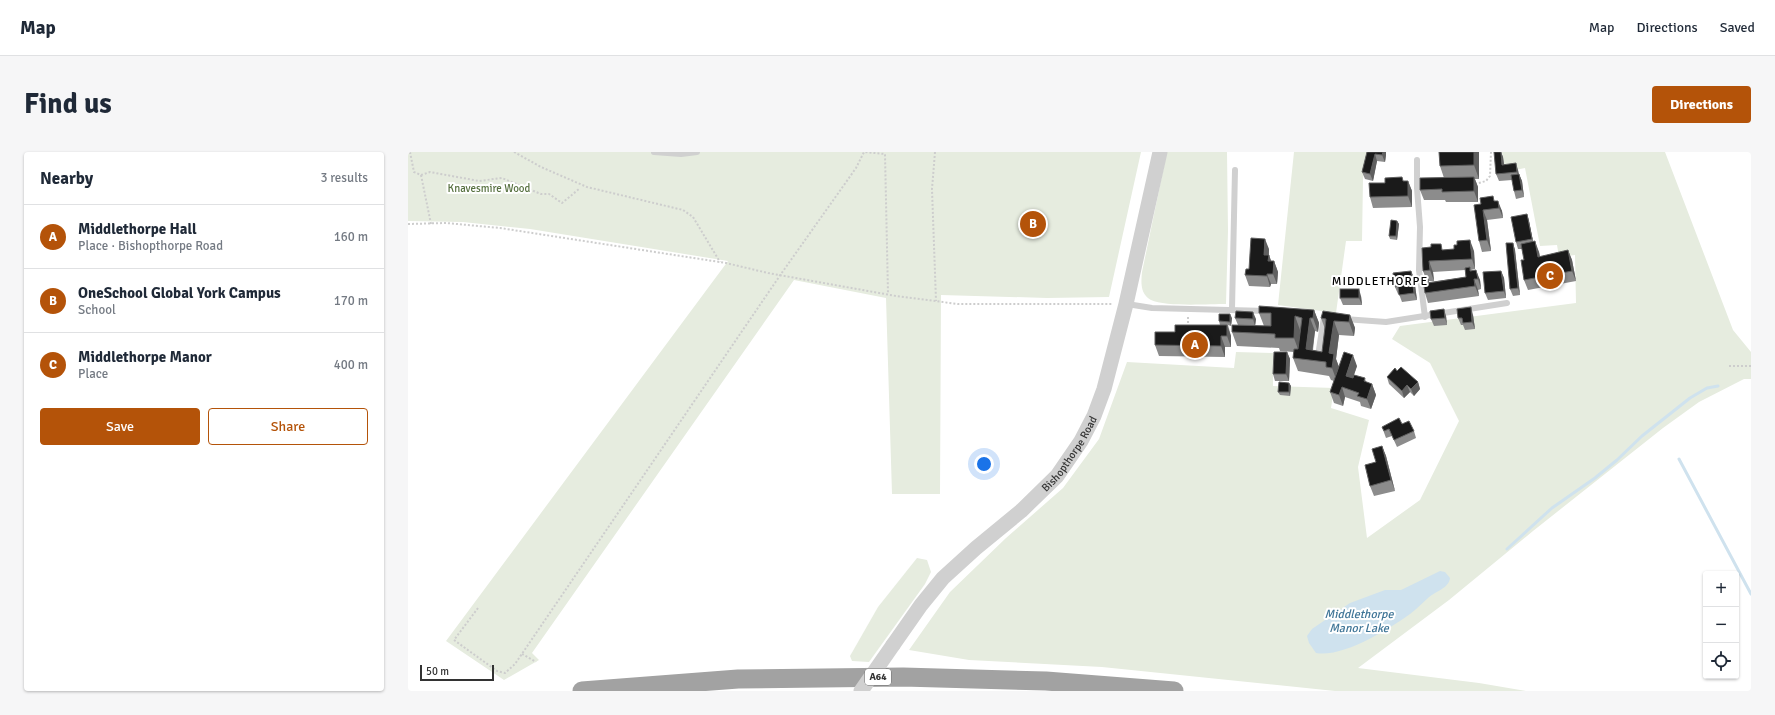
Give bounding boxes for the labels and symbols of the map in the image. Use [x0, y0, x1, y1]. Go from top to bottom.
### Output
park label: Knavesmire Wood [448, 182, 531, 195]
pin: B [1020, 209, 1046, 239]
pin: C [1537, 261, 1563, 291]
district label: MIDDLETHORPE [1332, 274, 1428, 289]
pin: A [1182, 330, 1208, 360]
street label: Bishopthorpe Road [1039, 414, 1099, 494]
your location [974, 454, 994, 474]
water label: Middlethorpe Manor Lake [1325, 607, 1394, 636]
scale bar [420, 663, 494, 682]
road number: A64 [865, 669, 891, 685]

